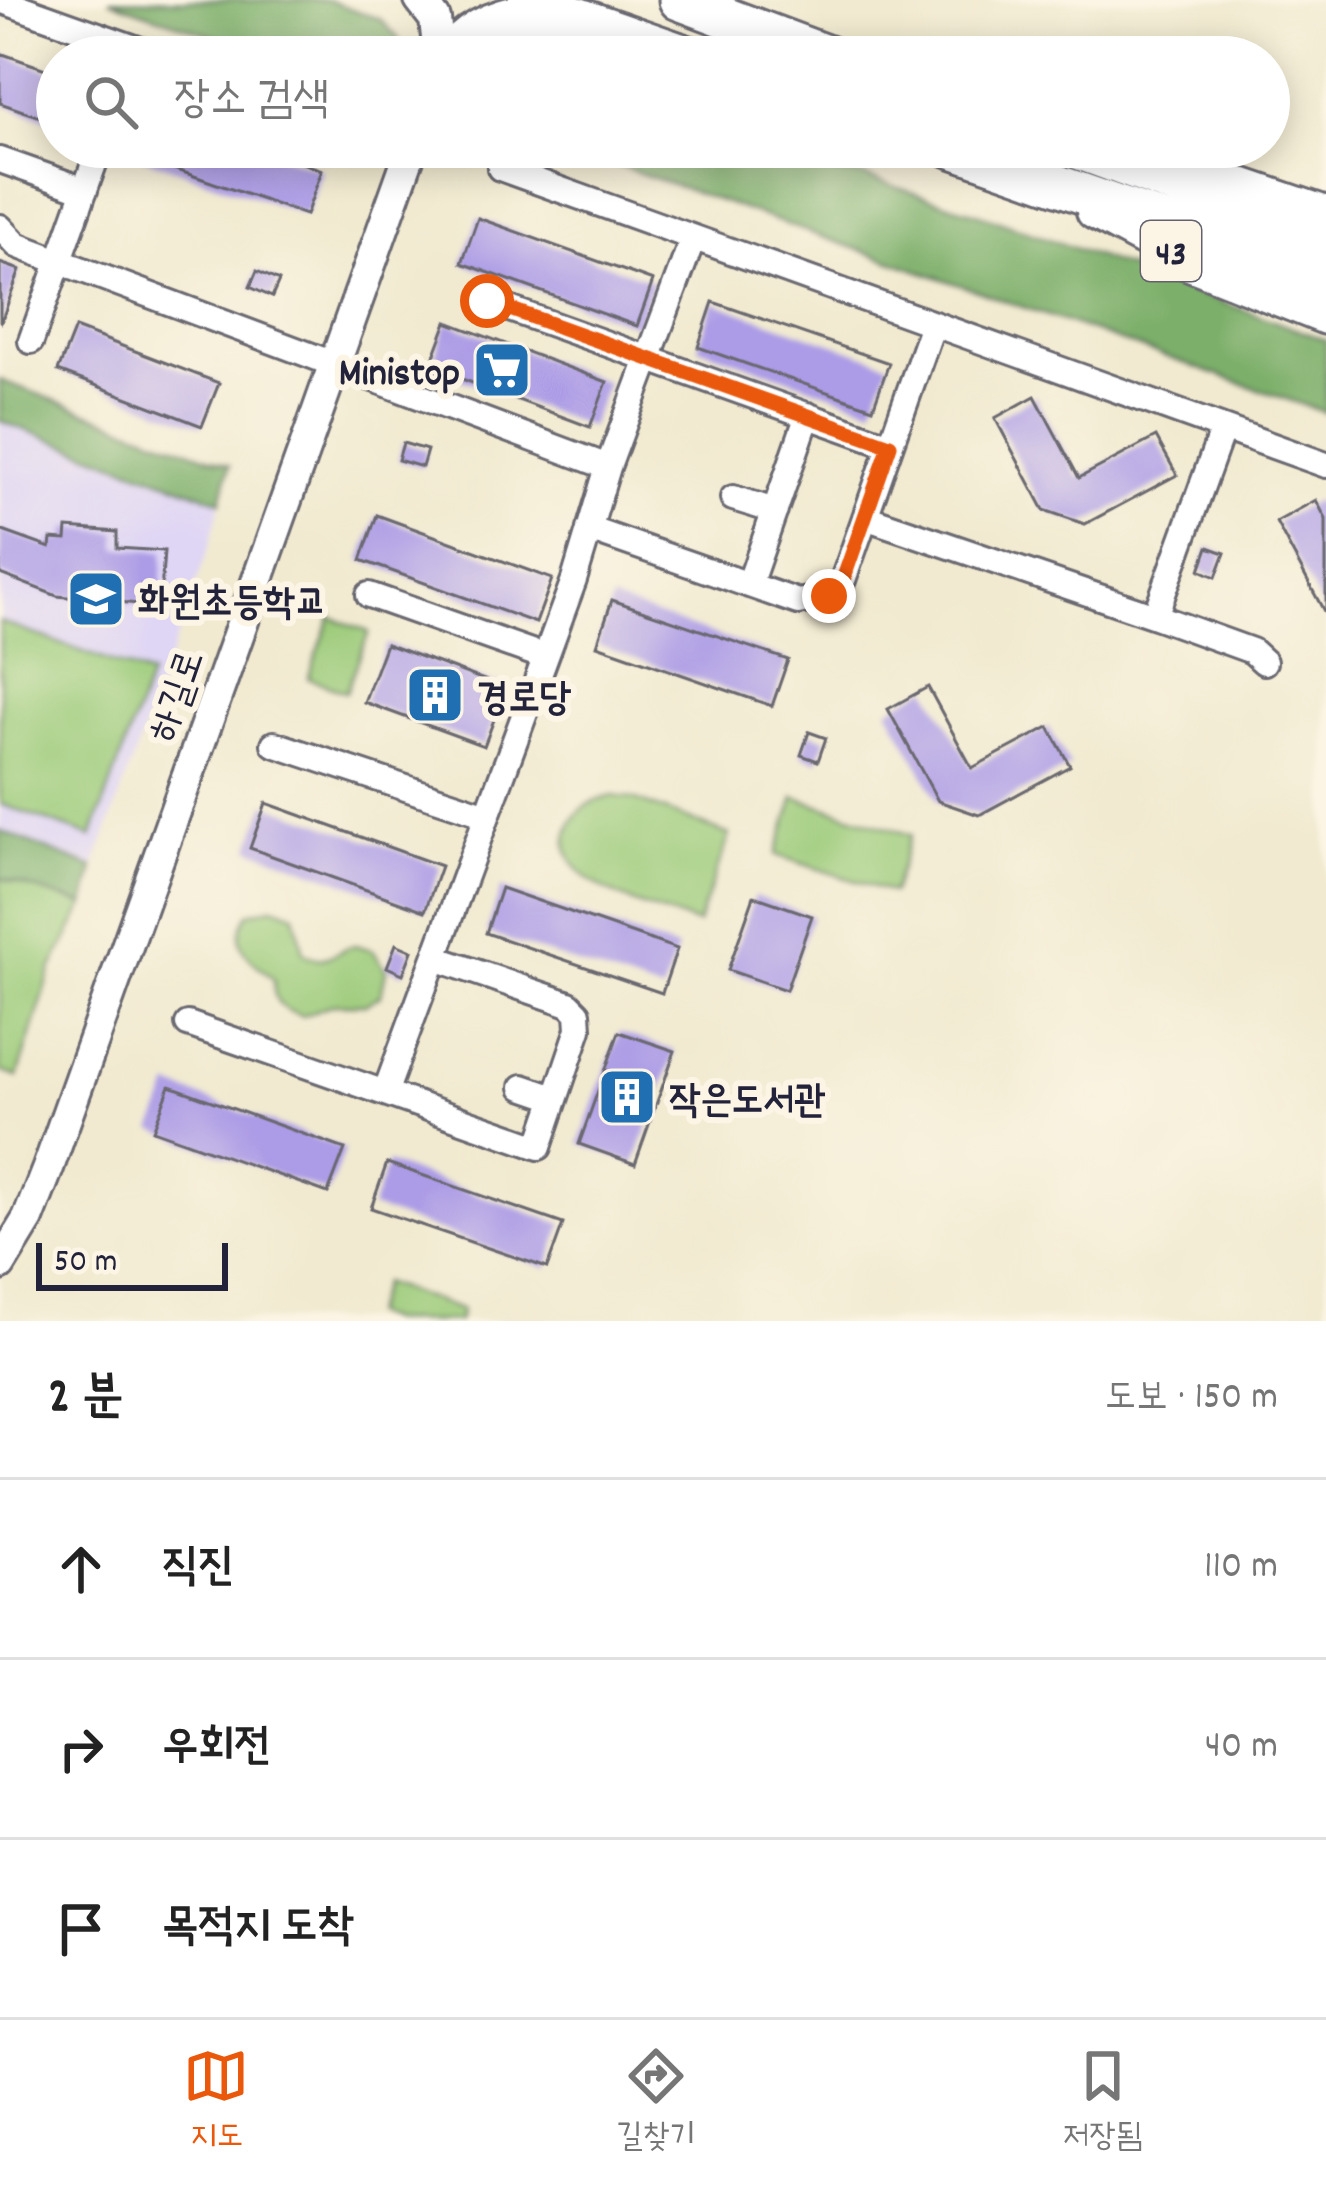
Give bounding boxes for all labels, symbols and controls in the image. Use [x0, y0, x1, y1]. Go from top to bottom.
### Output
search box [36, 36, 1290, 168]
icon: search [78, 69, 144, 135]
text: 장소 검색 [174, 70, 329, 134]
road number: 43 [1141, 221, 1201, 281]
route start [460, 274, 514, 328]
supermarket icon: Ministop [471, 339, 533, 401]
place label: Ministop [339, 349, 460, 404]
school or university icon: 화원초등학교 [65, 568, 127, 630]
route end [802, 569, 856, 623]
place label: 화원초등학교 [138, 578, 326, 633]
street label: 하길로 [139, 644, 221, 751]
building icon: 경로당 [404, 664, 466, 726]
place label: 경로당 [477, 674, 572, 729]
building icon: 작은도서관 [596, 1066, 658, 1128]
place label: 작은도서관 [669, 1076, 826, 1131]
scale bar [36, 1237, 228, 1290]
text: 50 m [54, 1240, 118, 1287]
text: 2 분 [48, 1364, 123, 1436]
text: 도보 · 150 m [1105, 1372, 1278, 1427]
icon: ahead [48, 1536, 114, 1602]
text: 직진 [162, 1537, 234, 1601]
text: 110 m [1204, 1541, 1278, 1596]
icon: right [48, 1716, 114, 1782]
text: 우회전 [162, 1717, 271, 1781]
text: 40 m [1205, 1721, 1278, 1776]
icon: arrive [48, 1896, 114, 1962]
text: 목적지 도착 [162, 1897, 353, 1961]
tab: 지도 [183, 2043, 249, 2162]
tab: 길찾기 [616, 2043, 696, 2162]
tab: 저장됨 [1063, 2043, 1143, 2162]

